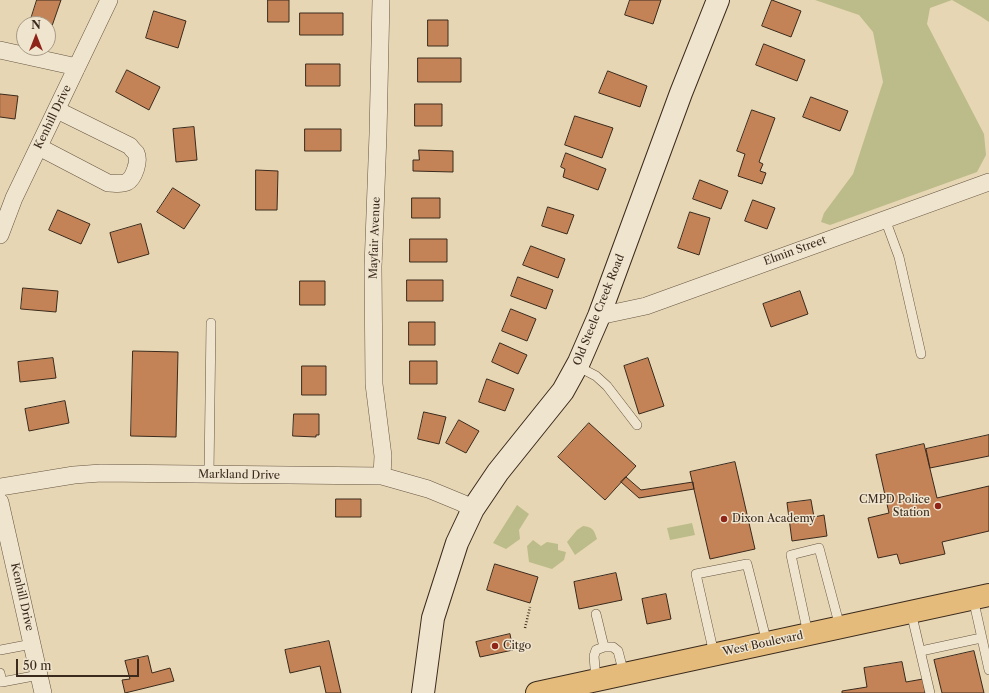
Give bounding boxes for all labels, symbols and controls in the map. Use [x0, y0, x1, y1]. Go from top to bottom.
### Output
north arrow [16, 16, 56, 56]
text: N [31, 18, 41, 32]
street label: Kenhill Drive [32, 83, 74, 151]
street label: Mayfair Avenue [367, 197, 383, 279]
street label: Elmin Street [762, 234, 828, 268]
street label: Old Steele Creek Road [571, 252, 627, 368]
street label: Markland Drive [198, 468, 280, 482]
place label: CMPD Police Station [859, 493, 930, 519]
marker: CMPD Police Station [933, 501, 943, 511]
place label: Dixon Academy [732, 512, 815, 526]
marker: Dixon Academy [719, 514, 729, 524]
street label: Kenhill Drive [8, 562, 36, 632]
street label: West Boulevard [722, 629, 804, 659]
place label: Citgo [503, 639, 531, 653]
marker: Citgo [490, 641, 500, 651]
scale bar [18, 651, 141, 677]
text: 50 m [23, 658, 52, 673]

